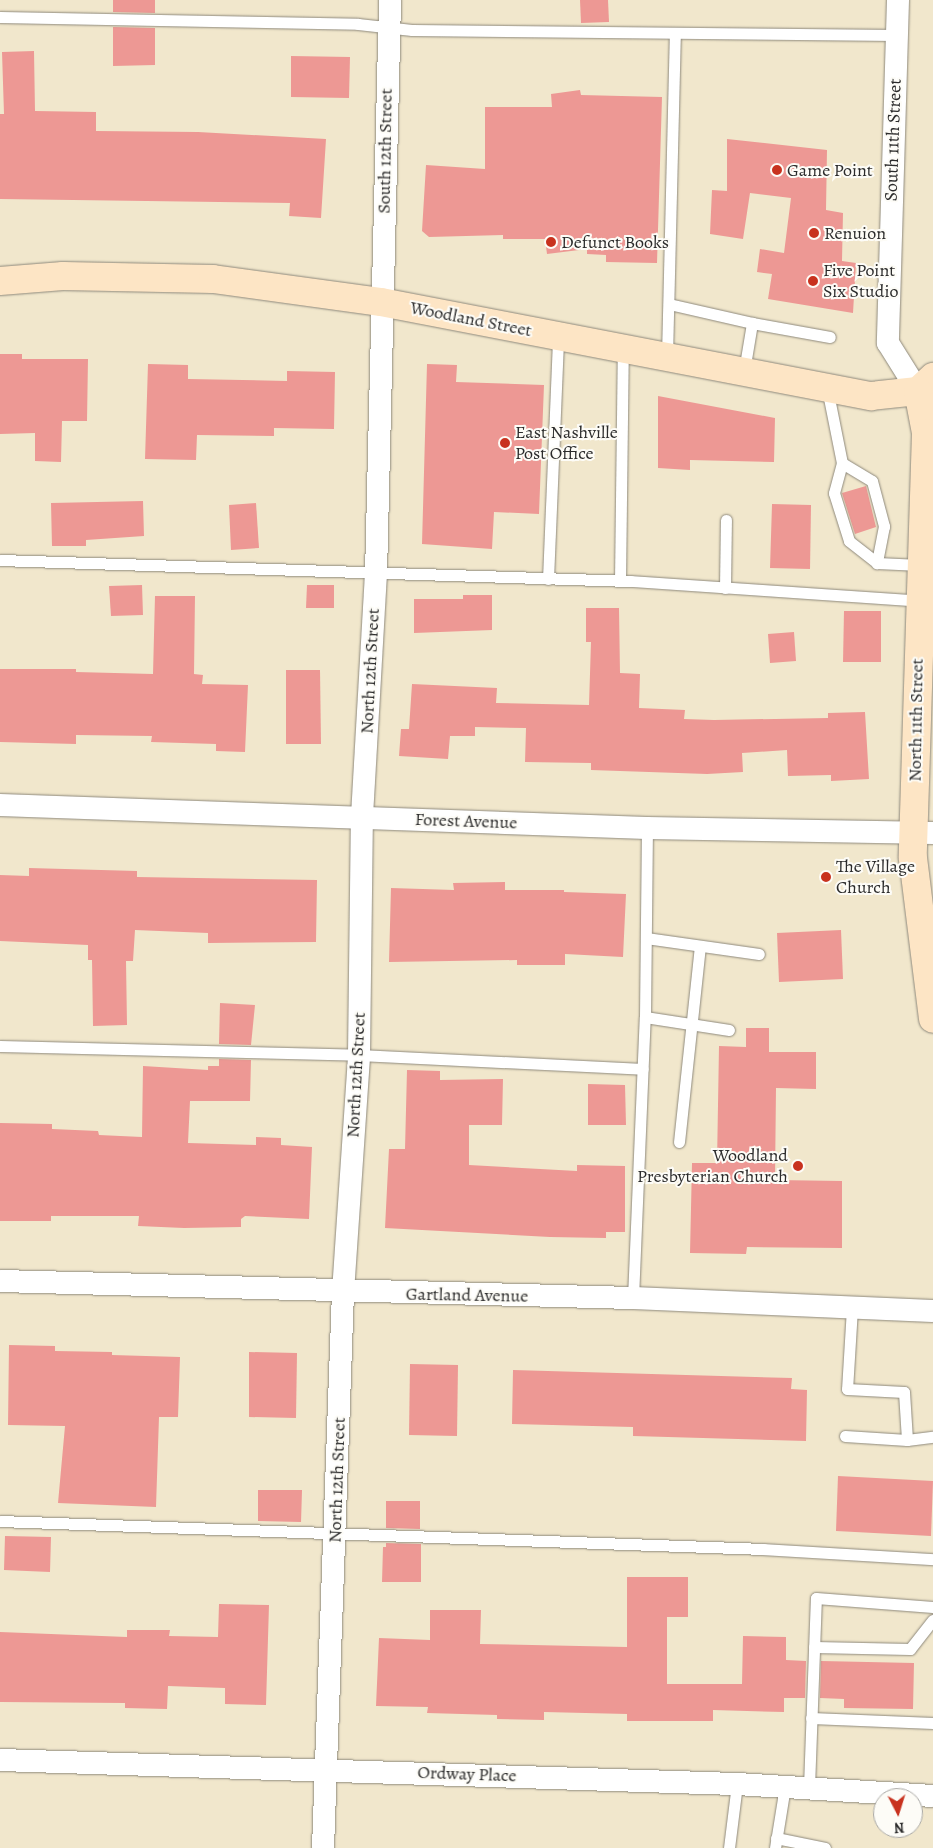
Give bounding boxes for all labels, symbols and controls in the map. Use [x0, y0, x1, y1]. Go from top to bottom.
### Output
street label: South 11th Street [880, 78, 906, 202]
street label: South 12th Street [373, 88, 397, 214]
place label: Game Point [787, 159, 873, 181]
marker: Game Point [771, 164, 783, 176]
place label: Renuion [824, 222, 886, 244]
marker: Renuion [808, 227, 820, 239]
place label: Defunct Books [561, 231, 669, 253]
marker: Defunct Books [545, 236, 557, 248]
place label: Five Point Six Studio [823, 260, 898, 302]
marker: Five Point Six Studio [807, 275, 819, 287]
street label: Woodland Street [408, 297, 534, 341]
place label: East Nashville Post Office [515, 422, 618, 464]
marker: East Nashville Post Office [499, 437, 511, 449]
street label: North 12th Street [356, 608, 384, 734]
street label: North 11th Street [904, 658, 928, 782]
street label: Forest Avenue [414, 808, 518, 834]
place label: The Village Church [836, 856, 915, 899]
marker: The Village Church [820, 871, 832, 883]
street label: North 12th Street [342, 1012, 370, 1138]
place label: Woodland Presbyterian Church [637, 1145, 788, 1188]
marker: Woodland Presbyterian Church [792, 1160, 804, 1172]
street label: Gartland Avenue [406, 1283, 528, 1307]
street label: North 12th Street [324, 1417, 350, 1543]
street label: Ordway Place [417, 1761, 517, 1787]
north arrow [873, 1788, 923, 1838]
text: N [893, 1818, 905, 1837]

